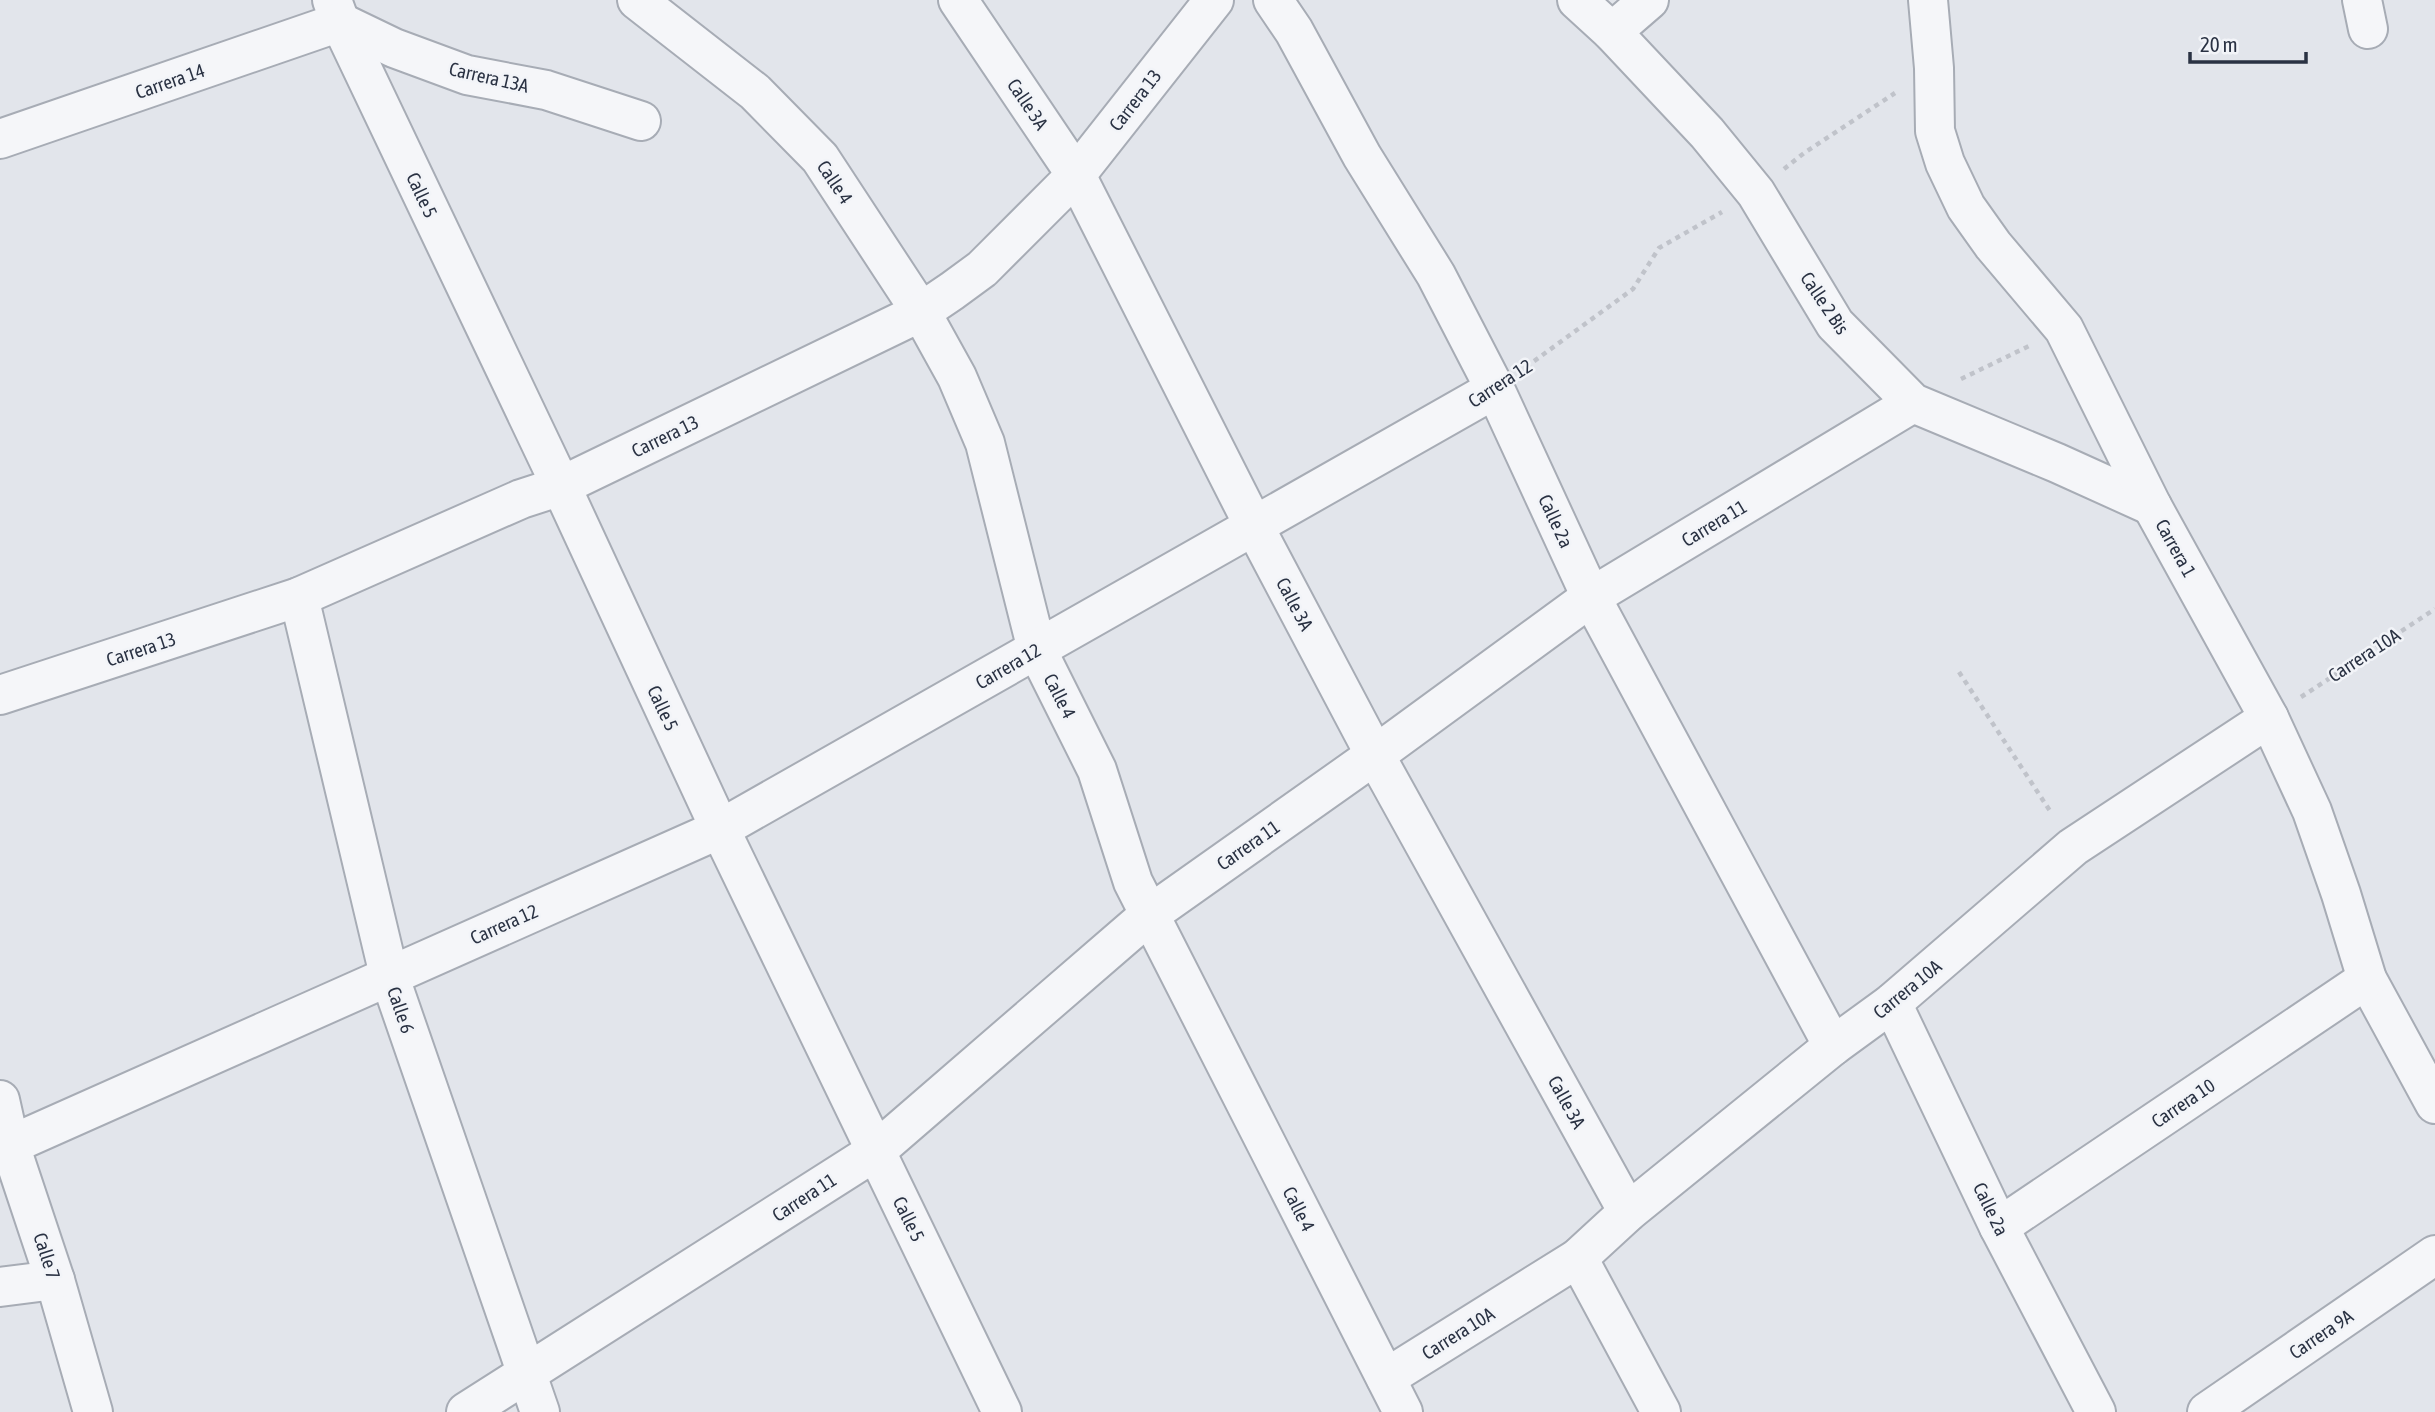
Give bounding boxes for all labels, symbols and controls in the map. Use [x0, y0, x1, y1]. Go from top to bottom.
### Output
scale bar [2190, 21, 2306, 65]
text: 20 m [2200, 32, 2238, 56]
street label: Carrera 13A [447, 57, 532, 97]
street label: Carrera 14 [132, 59, 208, 103]
street label: Carrera 13 [1104, 65, 1166, 135]
street label: Calle 3A [1003, 74, 1053, 134]
street label: Calle 4 [813, 156, 857, 208]
street label: Calle 5 [402, 169, 442, 221]
street label: Calle 2 Bis [1796, 268, 1854, 338]
street label: Carrera 12 [1464, 354, 1536, 412]
street label: Carrera 13 [628, 410, 702, 462]
street label: Calle 2a [1534, 491, 1578, 551]
street label: Carrera 11 [1678, 495, 1750, 551]
street label: Carrera 1 [2151, 515, 2201, 581]
street label: Calle 3A [1272, 574, 1318, 635]
street label: Carrera 10A [2324, 623, 2405, 686]
street label: Carrera 13 [103, 627, 179, 671]
street label: Carrera 12 [971, 639, 1045, 693]
street label: Calle 4 [1039, 670, 1081, 722]
street label: Calle 5 [643, 682, 683, 734]
street label: Carrera 11 [1212, 815, 1284, 875]
street label: Carrera 12 [467, 899, 541, 949]
street label: Carrera 10A [1869, 955, 1946, 1023]
street label: Calle 6 [383, 984, 419, 1036]
street label: Calle 3A [1544, 1072, 1591, 1133]
street label: Carrera 10 [2147, 1074, 2219, 1132]
street label: Carrera 11 [768, 1168, 840, 1226]
street label: Calle 2a [1969, 1179, 2013, 1239]
street label: Calle 4 [1278, 1183, 1320, 1235]
street label: Calle 5 [889, 1193, 929, 1245]
street label: Calle 7 [29, 1230, 65, 1282]
street label: Carrera 10A [1418, 1302, 1499, 1364]
street label: Carrera 9A [2285, 1304, 2358, 1363]

